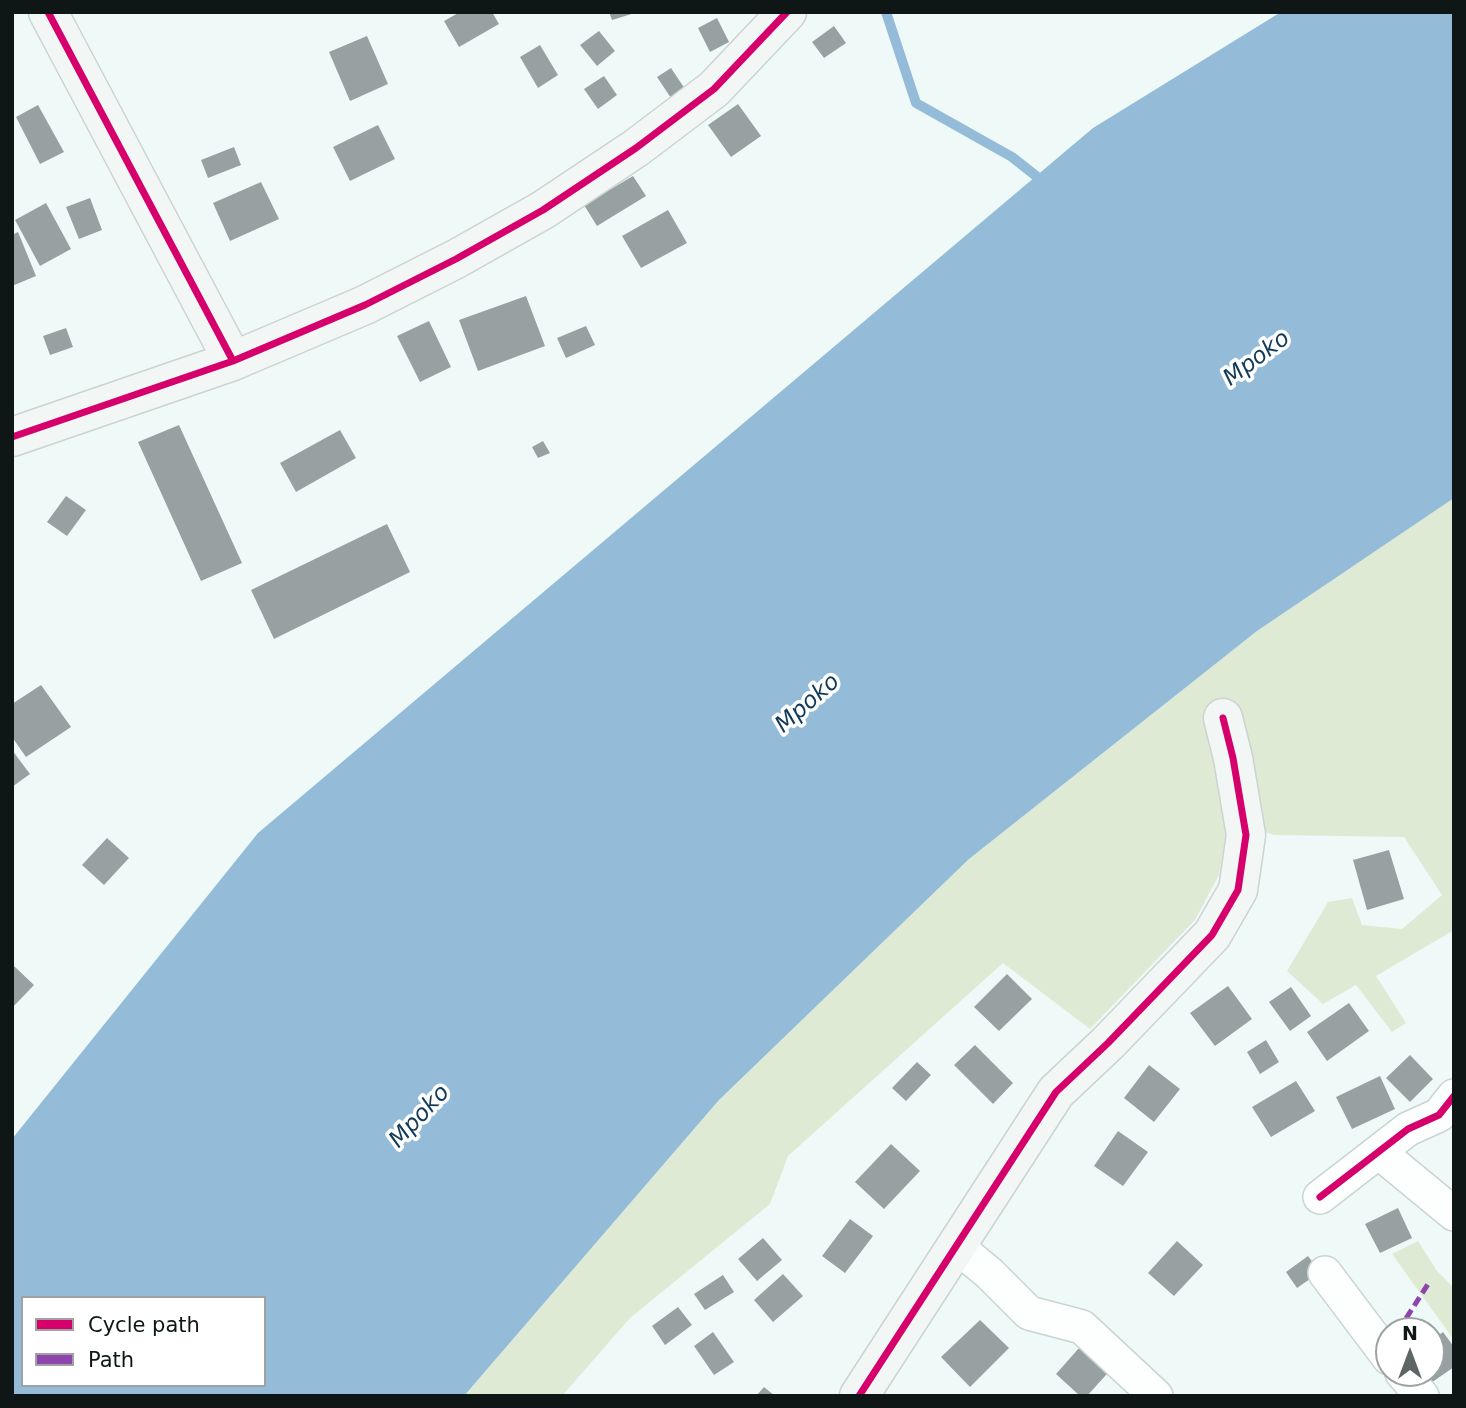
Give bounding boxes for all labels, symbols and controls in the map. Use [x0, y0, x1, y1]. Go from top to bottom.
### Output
water label: Mpoko [1218, 325, 1296, 393]
water label: Mpoko [770, 669, 846, 739]
water label: Mpoko [384, 1080, 456, 1154]
legend [21, 1296, 266, 1387]
text: Cycle path [88, 1313, 200, 1337]
north arrow [1375, 1317, 1445, 1387]
text: N [1402, 1322, 1418, 1344]
text: Path [88, 1348, 134, 1372]

